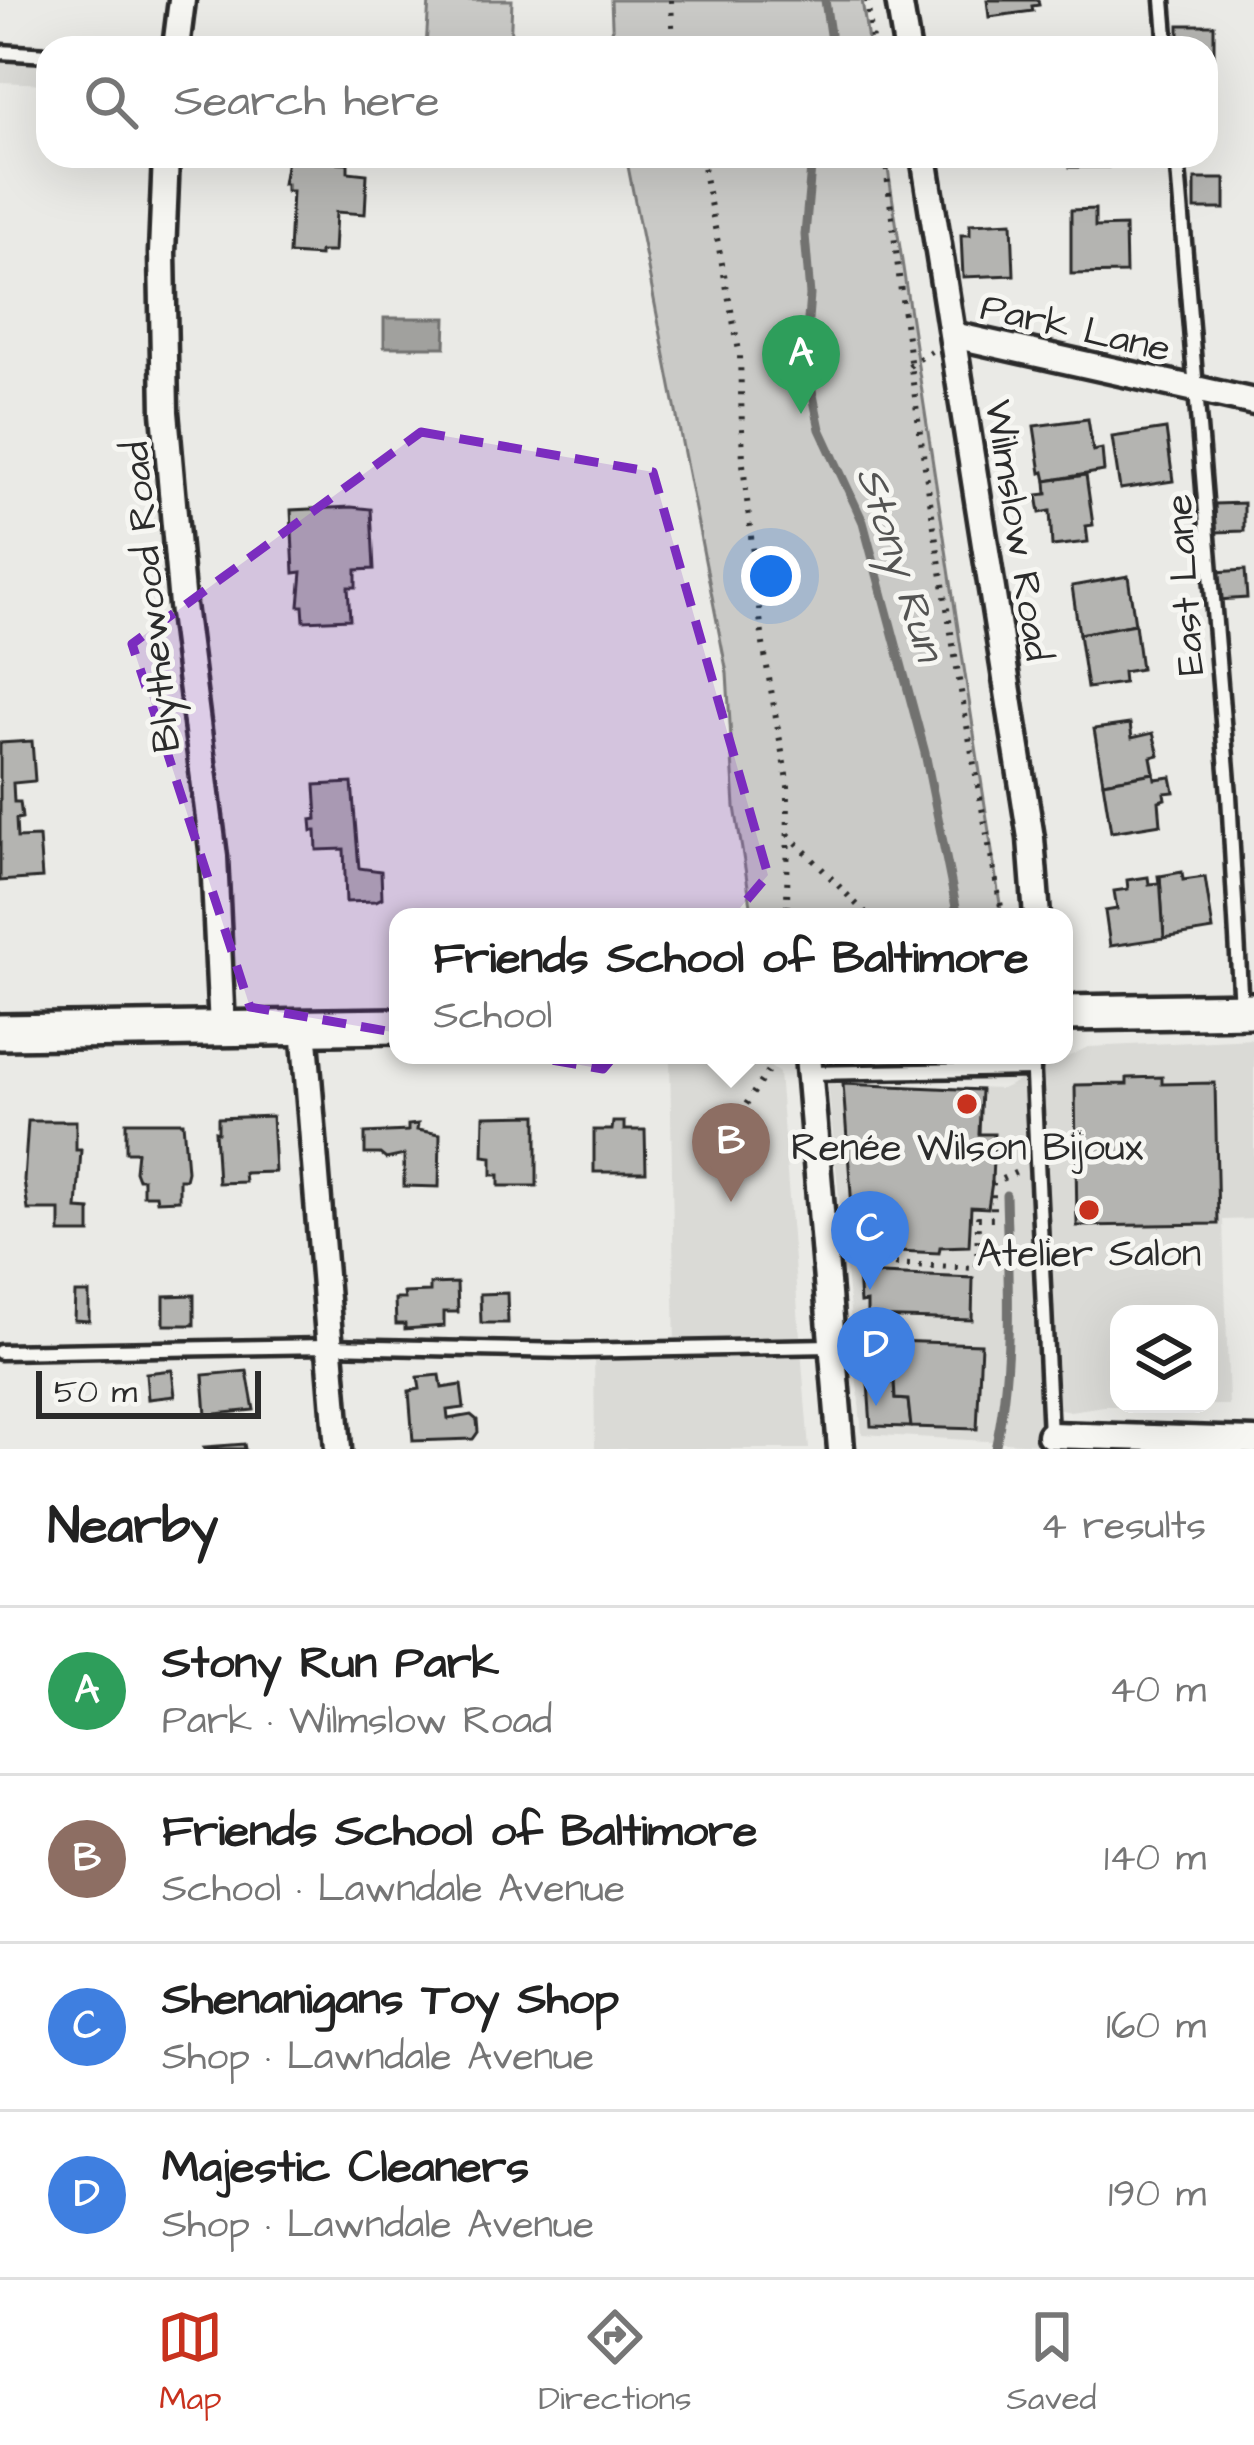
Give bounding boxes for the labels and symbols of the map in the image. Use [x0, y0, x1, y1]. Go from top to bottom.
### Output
street label: Park Lane [975, 281, 1176, 377]
pin: A [762, 315, 840, 414]
street label: Wilmslow Road [970, 396, 1064, 665]
street label: Blythewood Road [109, 439, 196, 755]
water label: Stony Run [840, 460, 959, 672]
street label: East Lane [1153, 492, 1219, 677]
your location [741, 546, 801, 606]
marker: Renée Wilson Bijoux [954, 1091, 980, 1117]
pin: B [692, 1103, 770, 1202]
place label: Renée Wilson Bijoux [791, 1122, 1144, 1176]
pin: C [831, 1191, 909, 1290]
marker: Atelier Salon [1076, 1197, 1102, 1223]
place label: Atelier Salon [977, 1228, 1201, 1282]
pin: D [837, 1307, 915, 1406]
scale bar [36, 1365, 261, 1418]

